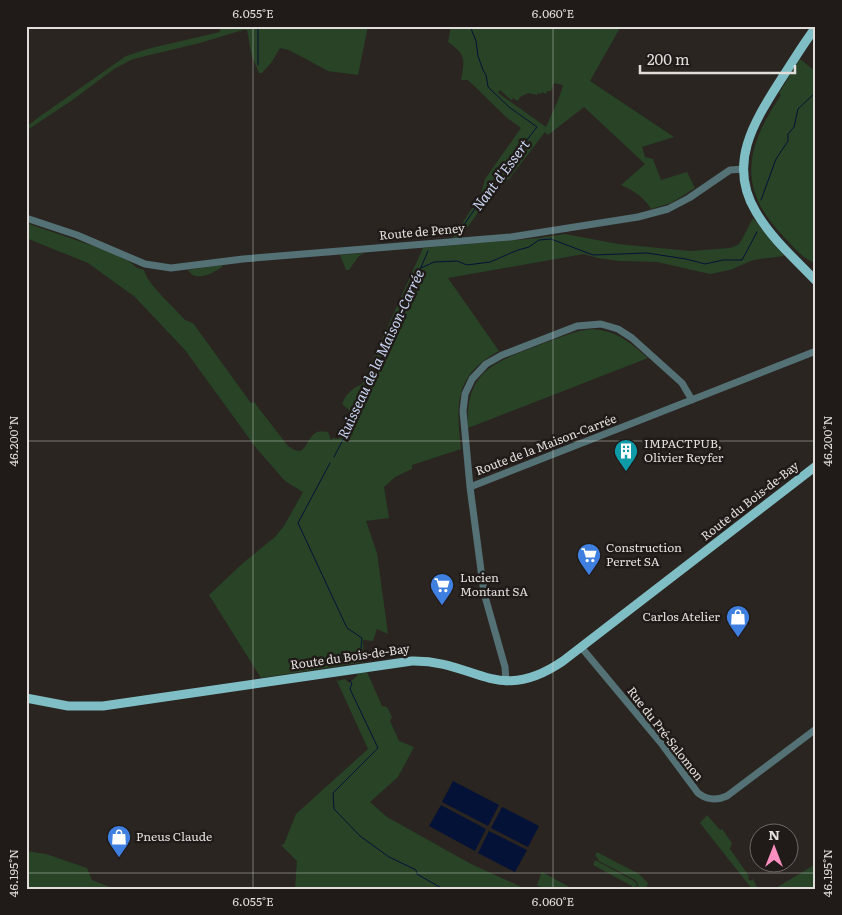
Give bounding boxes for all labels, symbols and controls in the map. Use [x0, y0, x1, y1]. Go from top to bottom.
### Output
text: 6.055°E [232, 4, 274, 22]
text: 6.060°E [532, 4, 575, 22]
scale bar [640, 42, 794, 74]
text: 200 m [647, 47, 690, 70]
water label: Nant d'Essert [467, 134, 534, 214]
street label: Route de Peney [378, 218, 466, 244]
water label: Ruisseau de la Maison-Carrée [332, 265, 428, 442]
street label: Route de la Maison-Carrée [472, 409, 619, 479]
text: 46.200°N [4, 416, 22, 466]
text: 46.200°N [818, 416, 836, 466]
place label: IMPACTPUB, Olivier Reyfer [644, 434, 724, 466]
building icon: IMPACTPUB, Olivier Reyfer [613, 438, 639, 472]
street label: Route du Bois-de-Bay [697, 456, 802, 544]
place label: Construction Perret SA [606, 538, 682, 570]
supermarket icon: Construction Perret SA [576, 542, 602, 576]
place label: Lucien Montant SA [460, 568, 528, 600]
supermarket icon: Lucien Montant SA [429, 572, 455, 606]
shop icon: Carlos Atelier [725, 604, 751, 638]
place label: Carlos Atelier [642, 607, 720, 625]
street label: Route du Bois-de-Bay [289, 639, 411, 673]
street label: Rue du Pré-Salomon [623, 682, 708, 784]
north arrow [750, 822, 800, 872]
shop icon: Pneus Claude [106, 824, 132, 858]
text: N [768, 824, 780, 844]
place label: Pneus Claude [136, 827, 212, 845]
text: 46.195°N [4, 849, 22, 897]
text: 46.195°N [818, 849, 836, 897]
text: 6.055°E [232, 892, 274, 910]
text: 6.060°E [532, 892, 575, 910]

